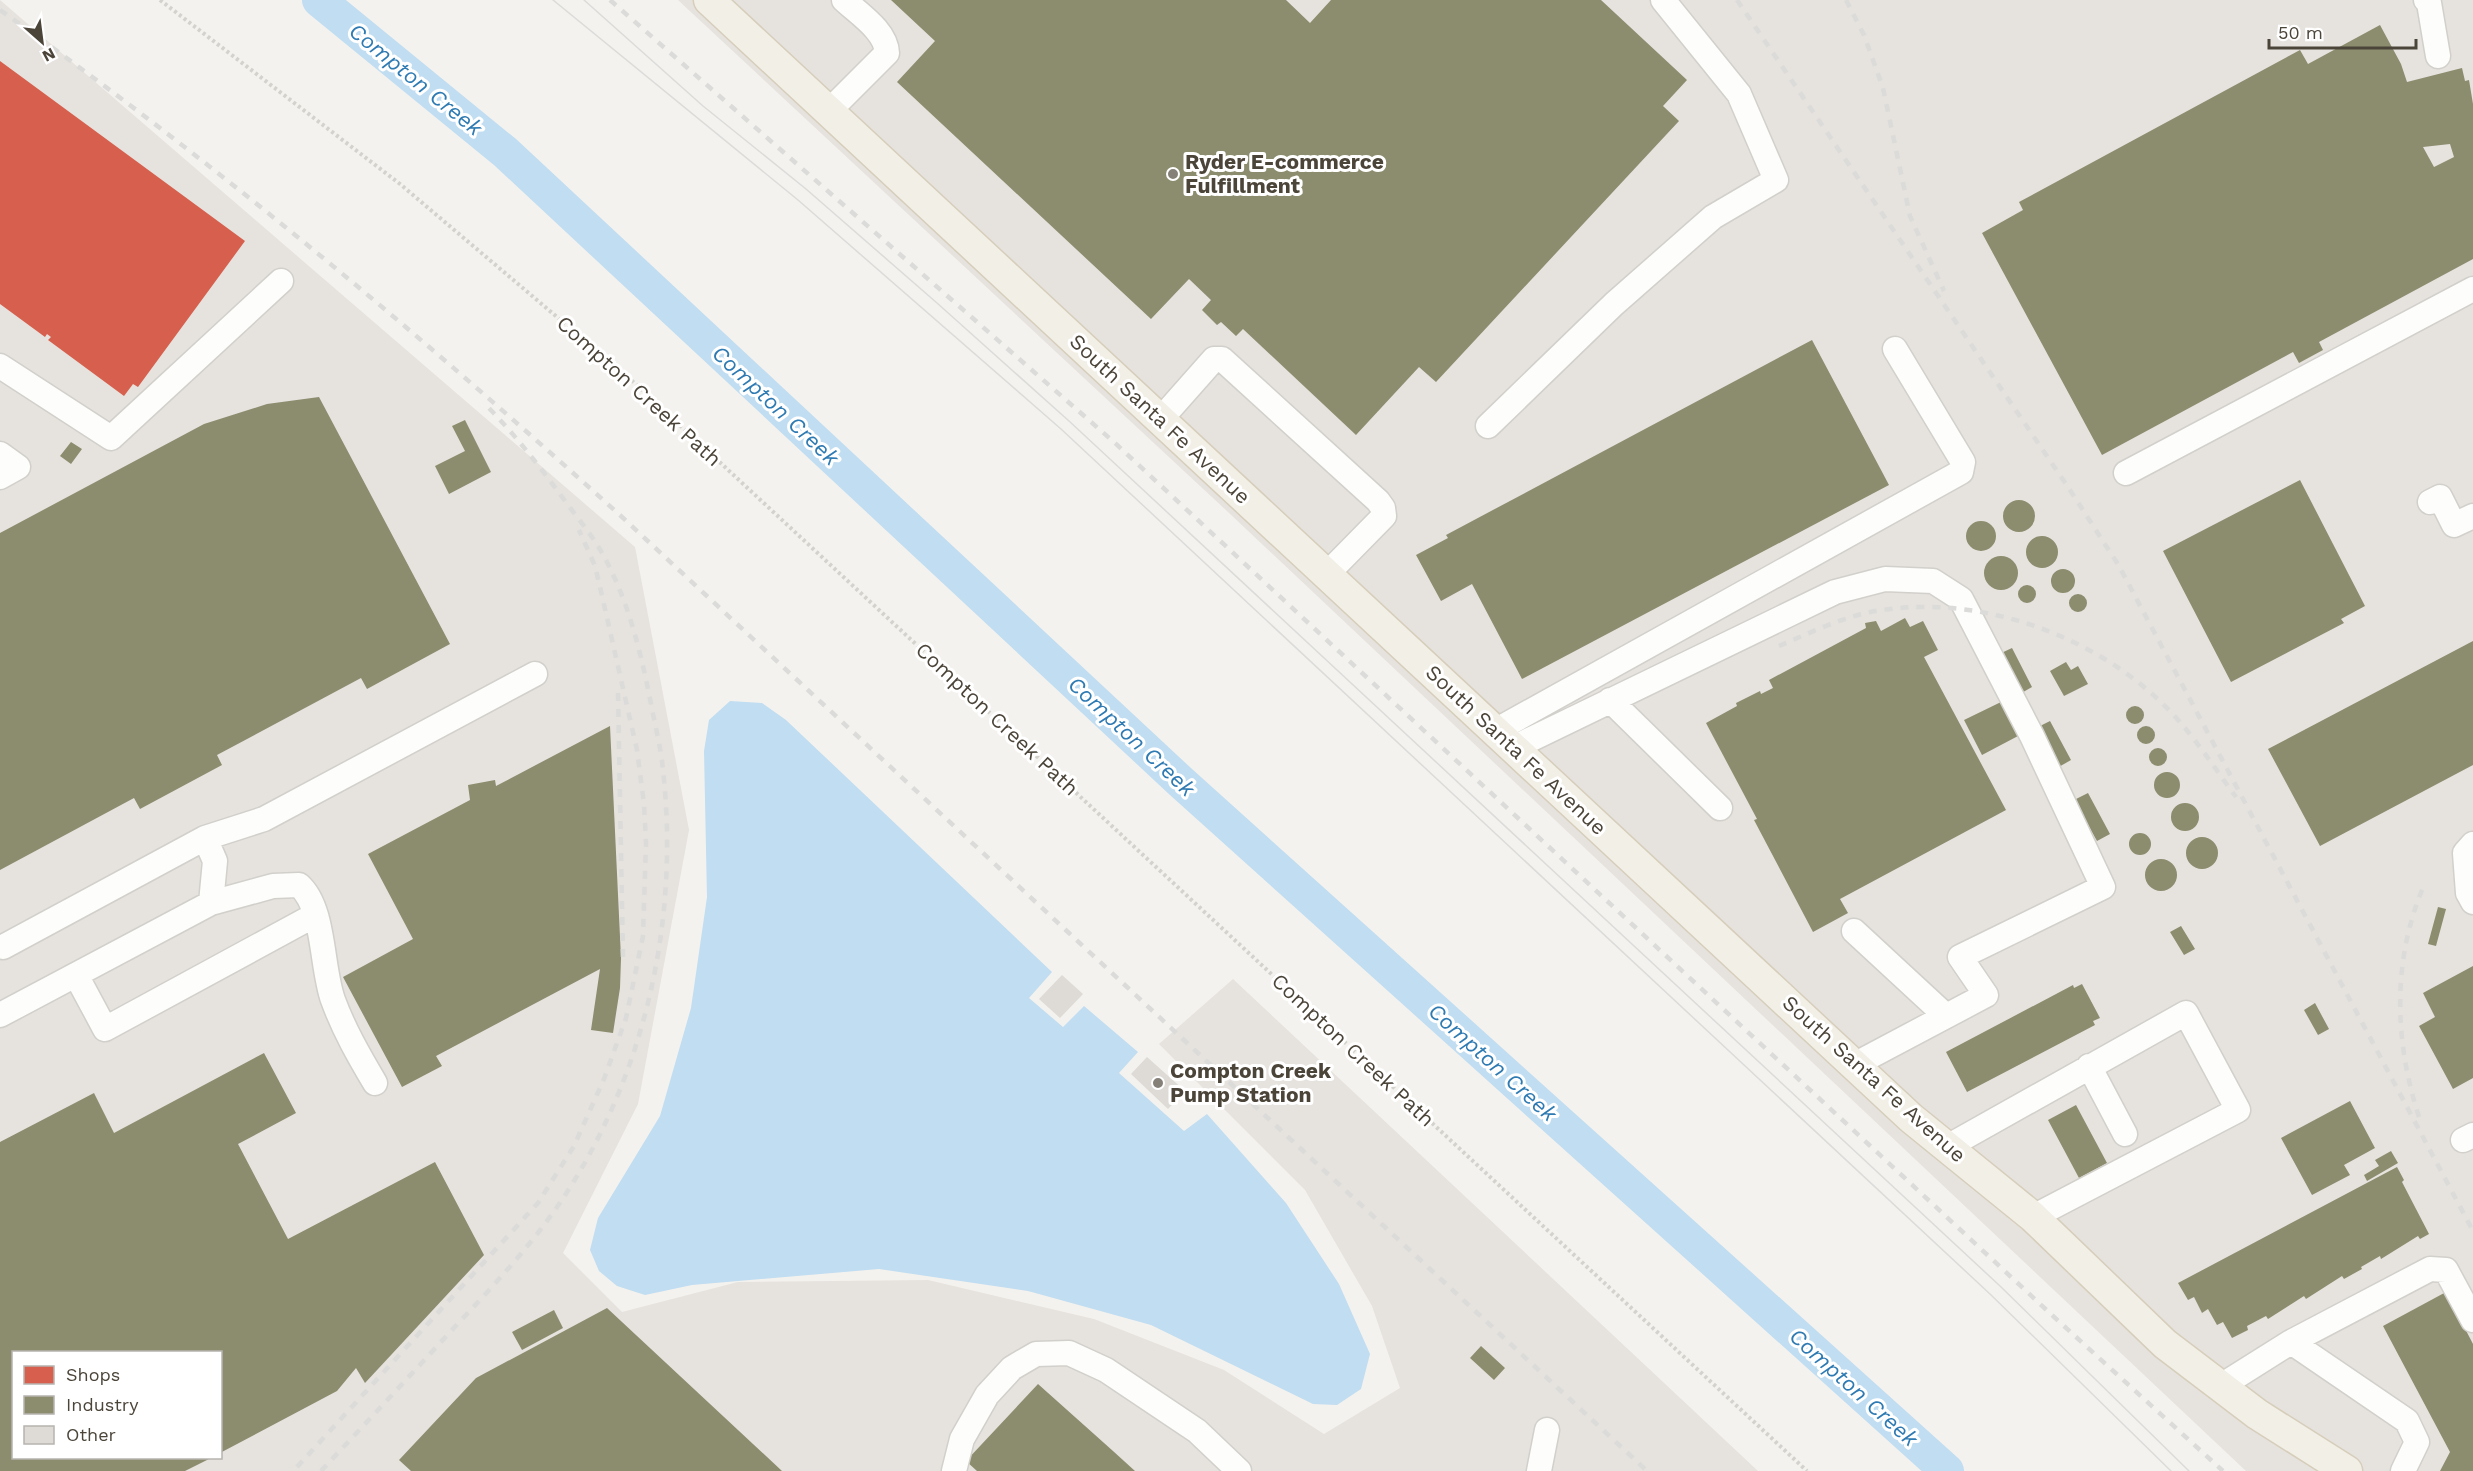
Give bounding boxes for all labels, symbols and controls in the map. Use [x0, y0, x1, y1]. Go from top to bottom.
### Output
north arrow [12, 12, 72, 72]
scale bar [2269, 12, 2416, 50]
water label: Compton Creek [344, 18, 488, 141]
text: 50 m [2278, 22, 2323, 43]
text: N [39, 44, 59, 66]
place label: Ryder E-commerce Fulfillment [1185, 149, 1384, 198]
marker: Ryder E-commerce Fulfillment [1166, 167, 1180, 181]
street label: Compton Creek Path [552, 310, 727, 471]
street label: South Santa Fe Avenue [1065, 328, 1256, 509]
water label: Compton Creek [707, 340, 845, 471]
street label: Compton Creek Path [911, 637, 1084, 800]
street label: South Santa Fe Avenue [1421, 659, 1612, 840]
water label: Compton Creek [1063, 671, 1201, 802]
street label: Compton Creek Path [1267, 968, 1440, 1131]
street label: South Santa Fe Avenue [1778, 990, 1971, 1167]
water label: Compton Creek [1423, 998, 1563, 1127]
place label: Compton Creek Pump Station [1170, 1058, 1332, 1107]
marker: Compton Creek Pump Station [1151, 1076, 1165, 1090]
water label: Compton Creek [1784, 1323, 1924, 1452]
legend [12, 1351, 222, 1459]
text: Shops [66, 1364, 120, 1385]
text: Industry [66, 1394, 139, 1415]
text: Other [66, 1424, 116, 1445]

